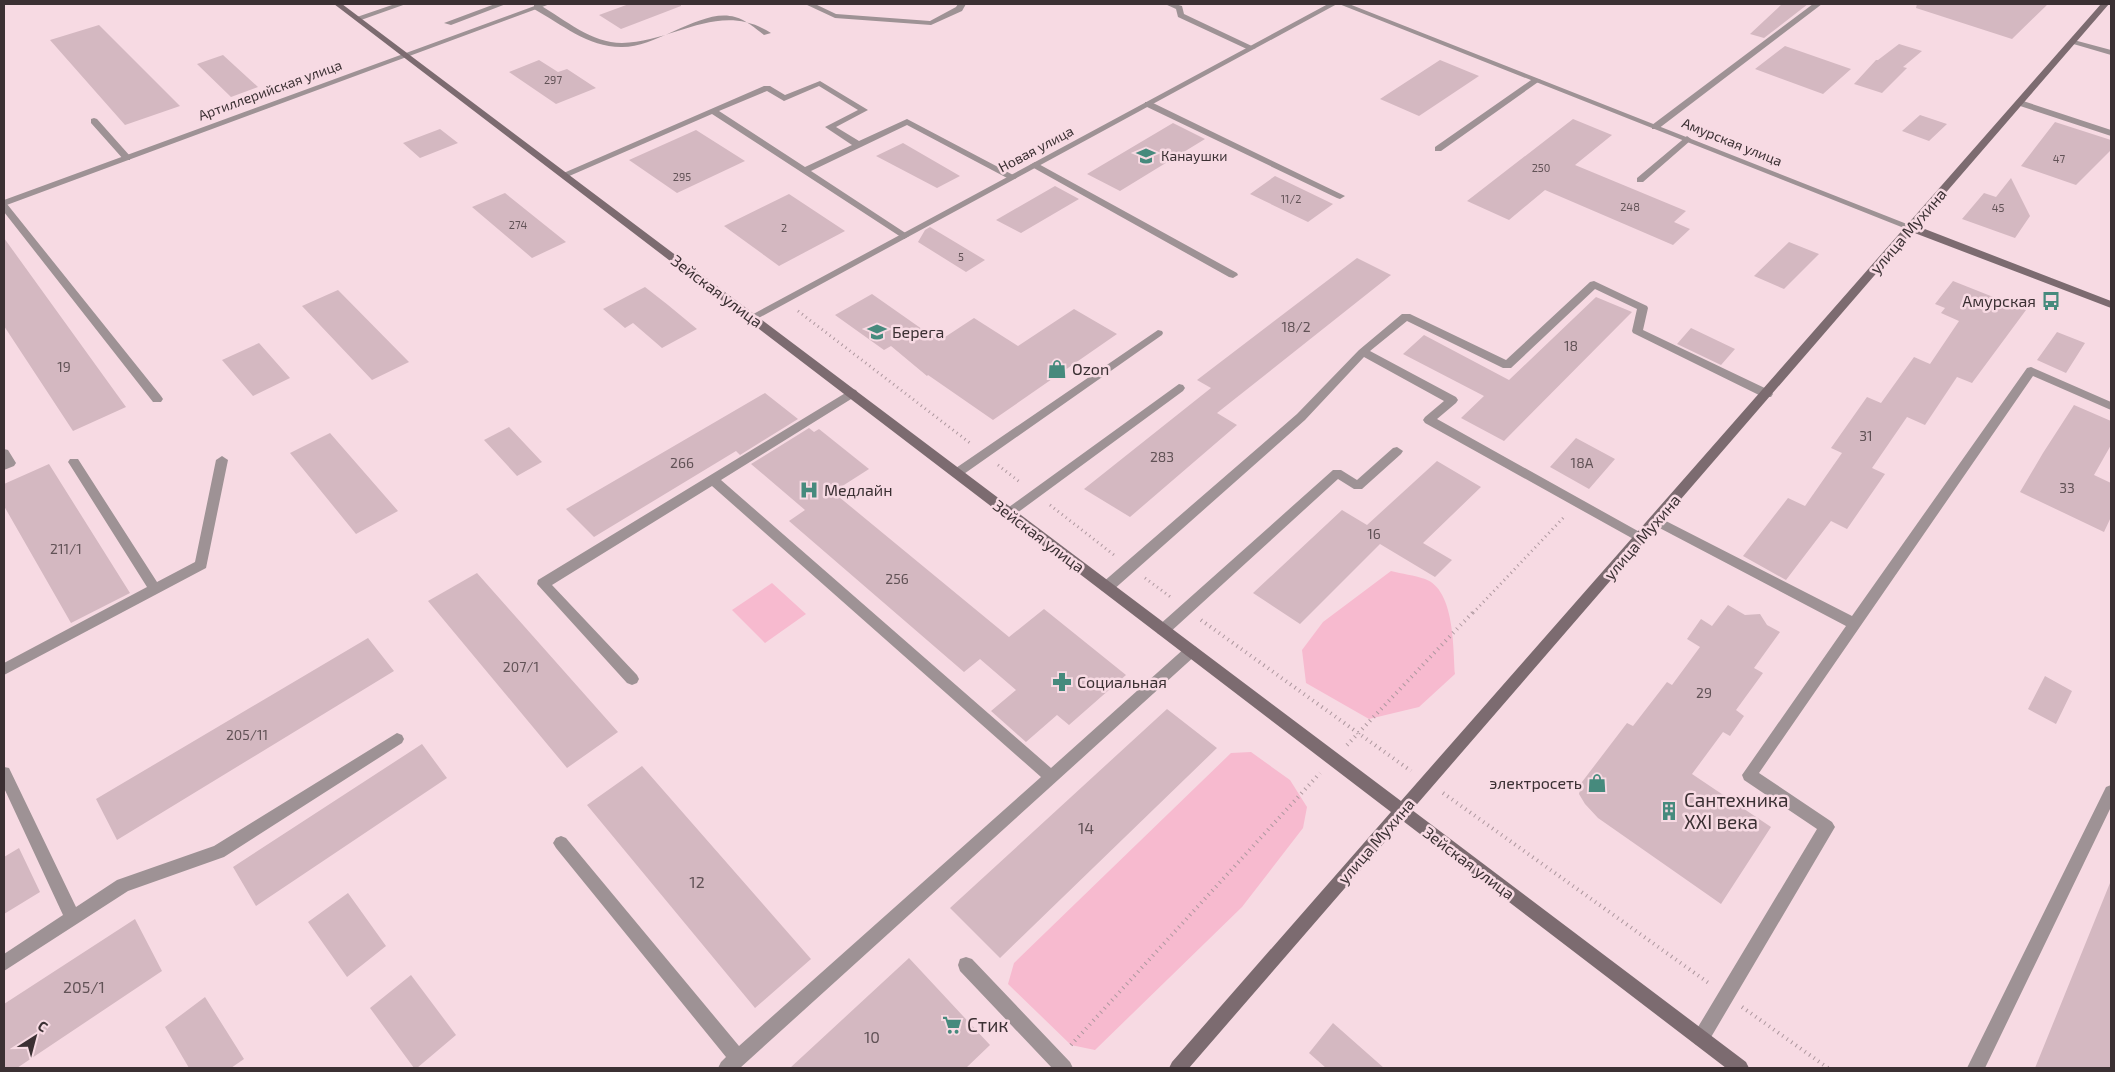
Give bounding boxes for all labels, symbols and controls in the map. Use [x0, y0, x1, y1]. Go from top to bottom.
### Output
street label: Артиллерийская улица [196, 56, 344, 123]
house number: 297 [544, 73, 562, 86]
street label: Амурская улица [1680, 114, 1785, 169]
street label: Новая улица [995, 122, 1076, 175]
school or university icon: Канаушки [1135, 145, 1157, 167]
place label: Канаушки [1161, 147, 1227, 164]
house number: 47 [2053, 152, 2066, 165]
house number: 250 [1532, 161, 1550, 174]
house number: 295 [673, 170, 691, 183]
street label: улица Мухина [1865, 184, 1951, 278]
house number: 11/2 [1281, 192, 1301, 205]
house number: 248 [1620, 200, 1640, 213]
house number: 45 [1992, 201, 2004, 214]
house number: 274 [509, 218, 528, 231]
house number: 2 [781, 221, 787, 234]
street label: Зейская улица [667, 250, 767, 332]
house number: 5 [958, 250, 964, 263]
bus stop icon: Амурская [2040, 290, 2062, 312]
place label: Амурская [1962, 291, 2036, 311]
house number: 18/2 [1281, 318, 1311, 335]
school or university icon: Берега [866, 321, 888, 343]
place label: Берега [892, 322, 944, 341]
house number: 18 [1564, 337, 1578, 354]
house number: 19 [57, 358, 71, 375]
shop icon: Ozon [1046, 358, 1068, 380]
place label: Ozon [1072, 359, 1109, 378]
house number: 31 [1859, 427, 1873, 444]
house number: 283 [1150, 448, 1174, 465]
house number: 266 [670, 454, 694, 471]
house number: 18А [1571, 454, 1594, 471]
hospital icon: Медлайн [798, 479, 820, 501]
house number: 33 [2059, 479, 2075, 496]
place label: Медлайн [824, 480, 892, 499]
street label: улица Мухина [1599, 490, 1685, 584]
street label: Зейская улица [989, 495, 1089, 577]
house number: 16 [1367, 525, 1381, 542]
house number: 211/1 [50, 540, 82, 557]
house number: 256 [885, 570, 909, 587]
house number: 207/1 [503, 658, 539, 675]
pharmacy icon: Социальная [1051, 671, 1073, 693]
place label: Социальная [1077, 672, 1167, 691]
house number: 29 [1696, 684, 1712, 701]
house number: 205/11 [226, 726, 268, 743]
shop icon: электросеть [1586, 772, 1608, 794]
place label: электросеть [1489, 773, 1582, 792]
place label: Сантехника XXI века [1684, 788, 1788, 833]
street label: улица Мухина [1333, 794, 1419, 888]
building icon: Сантехника XXI века [1658, 800, 1680, 822]
house number: 14 [1078, 818, 1094, 837]
street label: Зейская улица [1419, 822, 1519, 904]
house number: 12 [689, 872, 705, 891]
house number: 205/1 [63, 977, 105, 996]
north arrow [10, 1012, 60, 1062]
place label: Стик [967, 1013, 1008, 1036]
supermarket icon: Стик [941, 1014, 963, 1036]
text: С [35, 1017, 51, 1035]
house number: 10 [864, 1027, 880, 1046]

